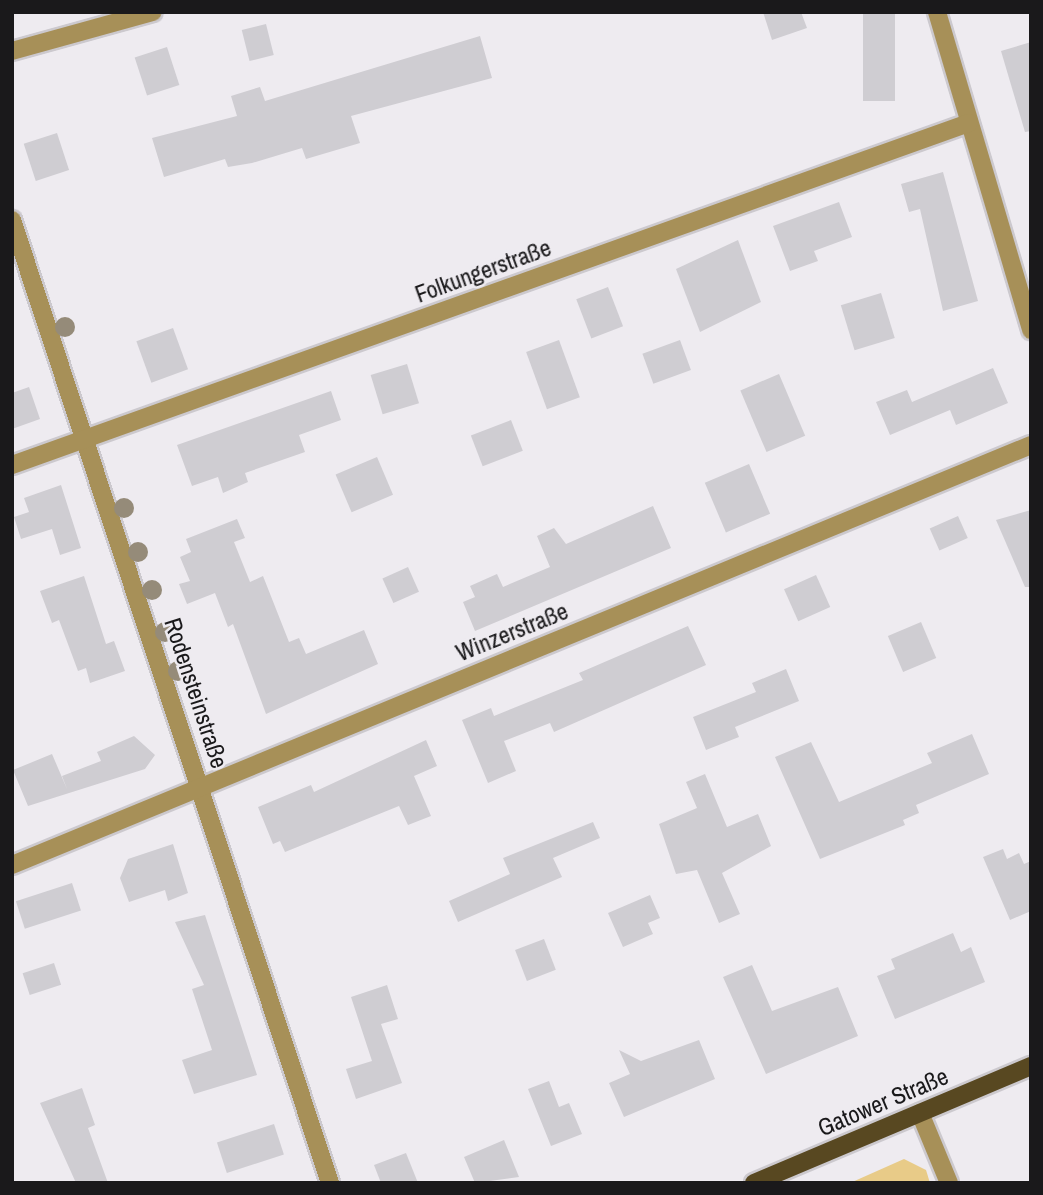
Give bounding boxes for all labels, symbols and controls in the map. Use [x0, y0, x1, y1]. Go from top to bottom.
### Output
street label: Folkungerstraße [411, 233, 555, 309]
street label: Winzerstraße [452, 597, 572, 667]
street label: Rodensteinstraße [158, 614, 234, 772]
street label: Gatower Straße [813, 1062, 953, 1142]

